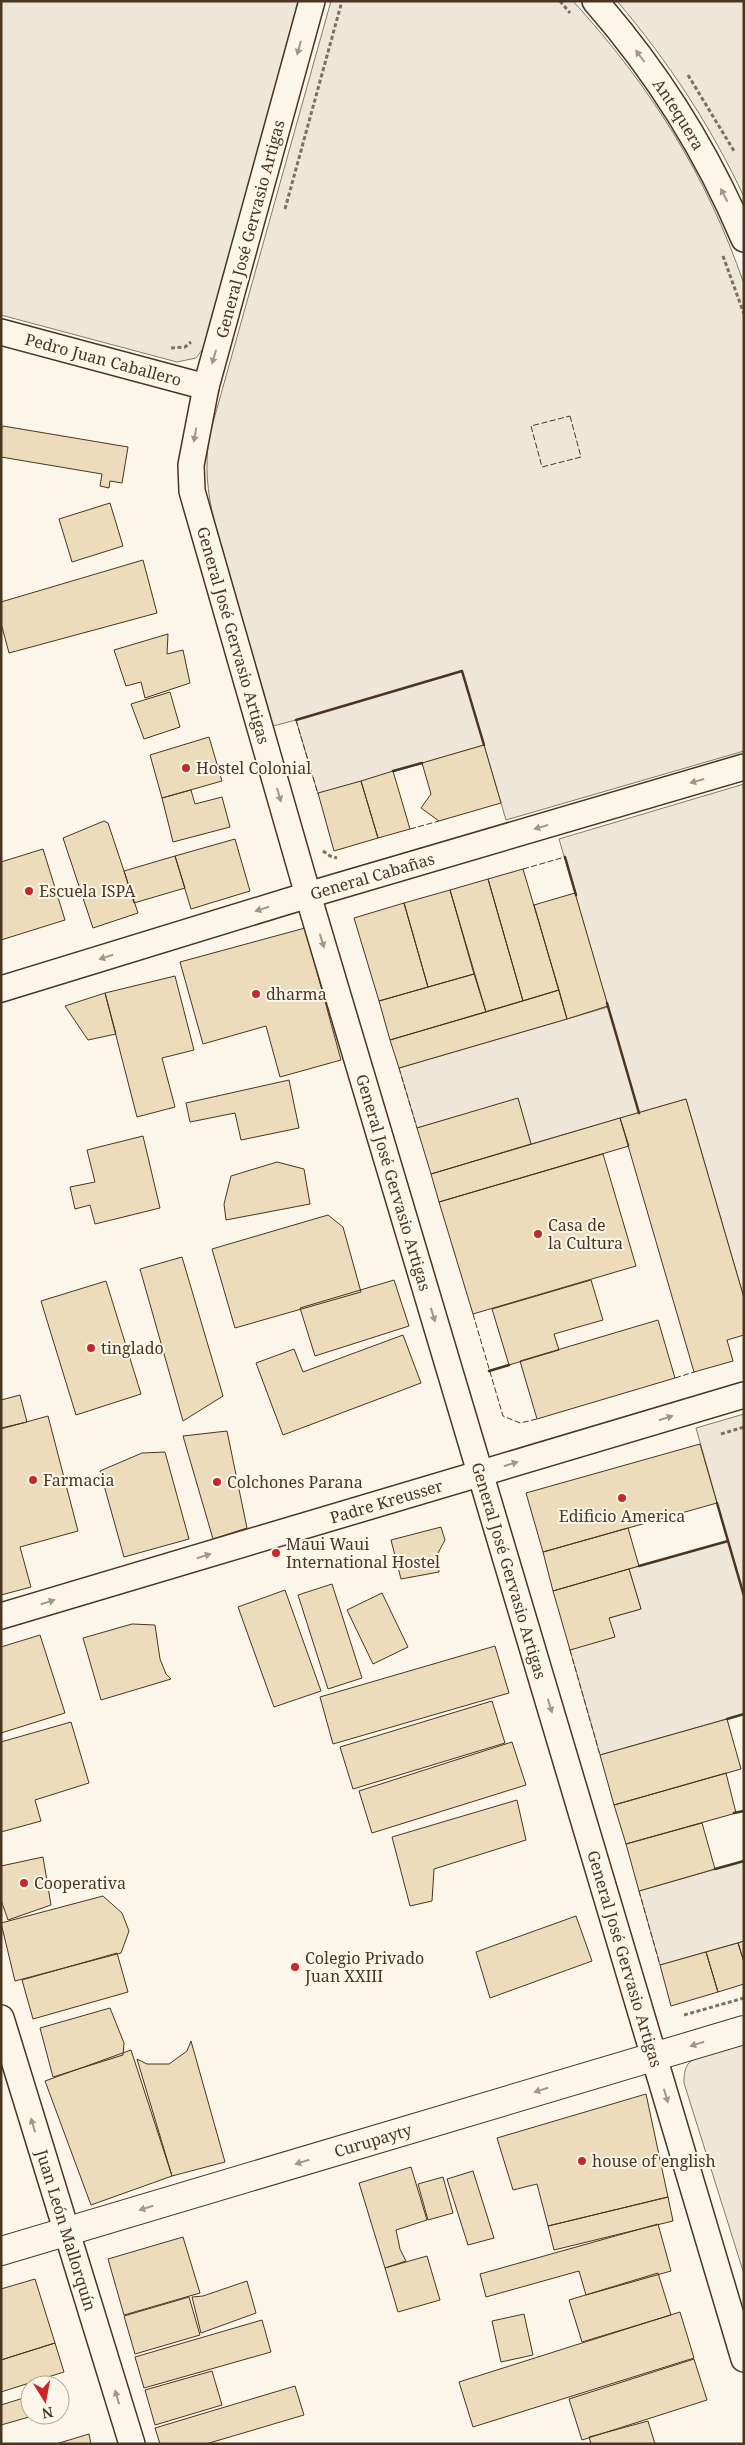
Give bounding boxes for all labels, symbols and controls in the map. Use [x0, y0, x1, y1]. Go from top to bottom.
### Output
one-way arrow [295, 41, 303, 56]
one-way arrow [635, 49, 645, 63]
street label: Antequera [648, 74, 709, 154]
street label: General José Gervasio Artigas [210, 117, 290, 341]
one-way arrow [720, 187, 729, 202]
street label: Pedro Juan Caballero [23, 328, 184, 391]
one-way arrow [210, 349, 218, 364]
one-way arrow [191, 427, 199, 443]
street label: General José Gervasio Artigas [192, 524, 275, 747]
place label: Hostel Colonial [196, 757, 311, 779]
marker: Hostel Colonial [180, 762, 192, 774]
one-way arrow [689, 777, 704, 785]
one-way arrow [275, 787, 283, 802]
one-way arrow [534, 823, 549, 831]
street label: General Cabañas [307, 847, 437, 905]
place label: Escuela ISPA [39, 880, 136, 902]
marker: Escuela ISPA [23, 885, 35, 897]
one-way arrow [254, 906, 269, 913]
one-way arrow [319, 934, 327, 949]
one-way arrow [99, 953, 114, 961]
place label: dharma [266, 983, 327, 1005]
marker: dharma [250, 988, 262, 1000]
street label: General José Gervasio Artigas [351, 1071, 436, 1294]
place label: Casa de la Cultura [548, 1214, 623, 1254]
marker: Casa de la Cultura [532, 1228, 544, 1240]
one-way arrow [430, 1308, 438, 1323]
place label: tinglado [101, 1337, 164, 1359]
marker: tinglado [85, 1342, 97, 1354]
one-way arrow [659, 1414, 674, 1422]
street label: General José Gervasio Artigas [467, 1460, 552, 1682]
one-way arrow [503, 1460, 518, 1468]
place label: Farmacia [43, 1469, 114, 1491]
place label: Colchones Parana [227, 1471, 363, 1493]
marker: Farmacia [27, 1474, 39, 1486]
street label: Padre Kreusser [327, 1474, 446, 1529]
marker: Colchones Parana [211, 1476, 223, 1488]
marker: Edificio America [616, 1492, 628, 1504]
place label: Edificio America [559, 1505, 685, 1527]
place label: Maui Waui International Hostel [286, 1533, 440, 1573]
marker: Maui Waui International Hostel [270, 1547, 282, 1559]
one-way arrow [196, 1551, 211, 1559]
one-way arrow [41, 1597, 56, 1605]
one-way arrow [546, 1698, 554, 1713]
street label: General José Gervasio Artigas [582, 1848, 667, 2070]
place label: Cooperativa [34, 1872, 126, 1894]
marker: Cooperativa [18, 1877, 30, 1889]
place label: Colegio Privado Juan XXIII [304, 1947, 424, 1987]
marker: Colegio Privado Juan XXIII [289, 1961, 301, 1973]
one-way arrow [689, 2040, 704, 2048]
one-way arrow [534, 2087, 549, 2095]
one-way arrow [662, 2089, 670, 2104]
one-way arrow [29, 2117, 37, 2132]
street label: Curupayty [331, 2118, 415, 2162]
street label: Juan León Mallorquín [31, 2146, 101, 2314]
place label: house of english [592, 2150, 716, 2172]
marker: house of english [576, 2155, 588, 2167]
one-way arrow [294, 2158, 309, 2166]
one-way arrow [138, 2204, 153, 2212]
north arrow [20, 2375, 70, 2425]
one-way arrow [113, 2390, 121, 2405]
text: N [40, 2403, 55, 2424]

